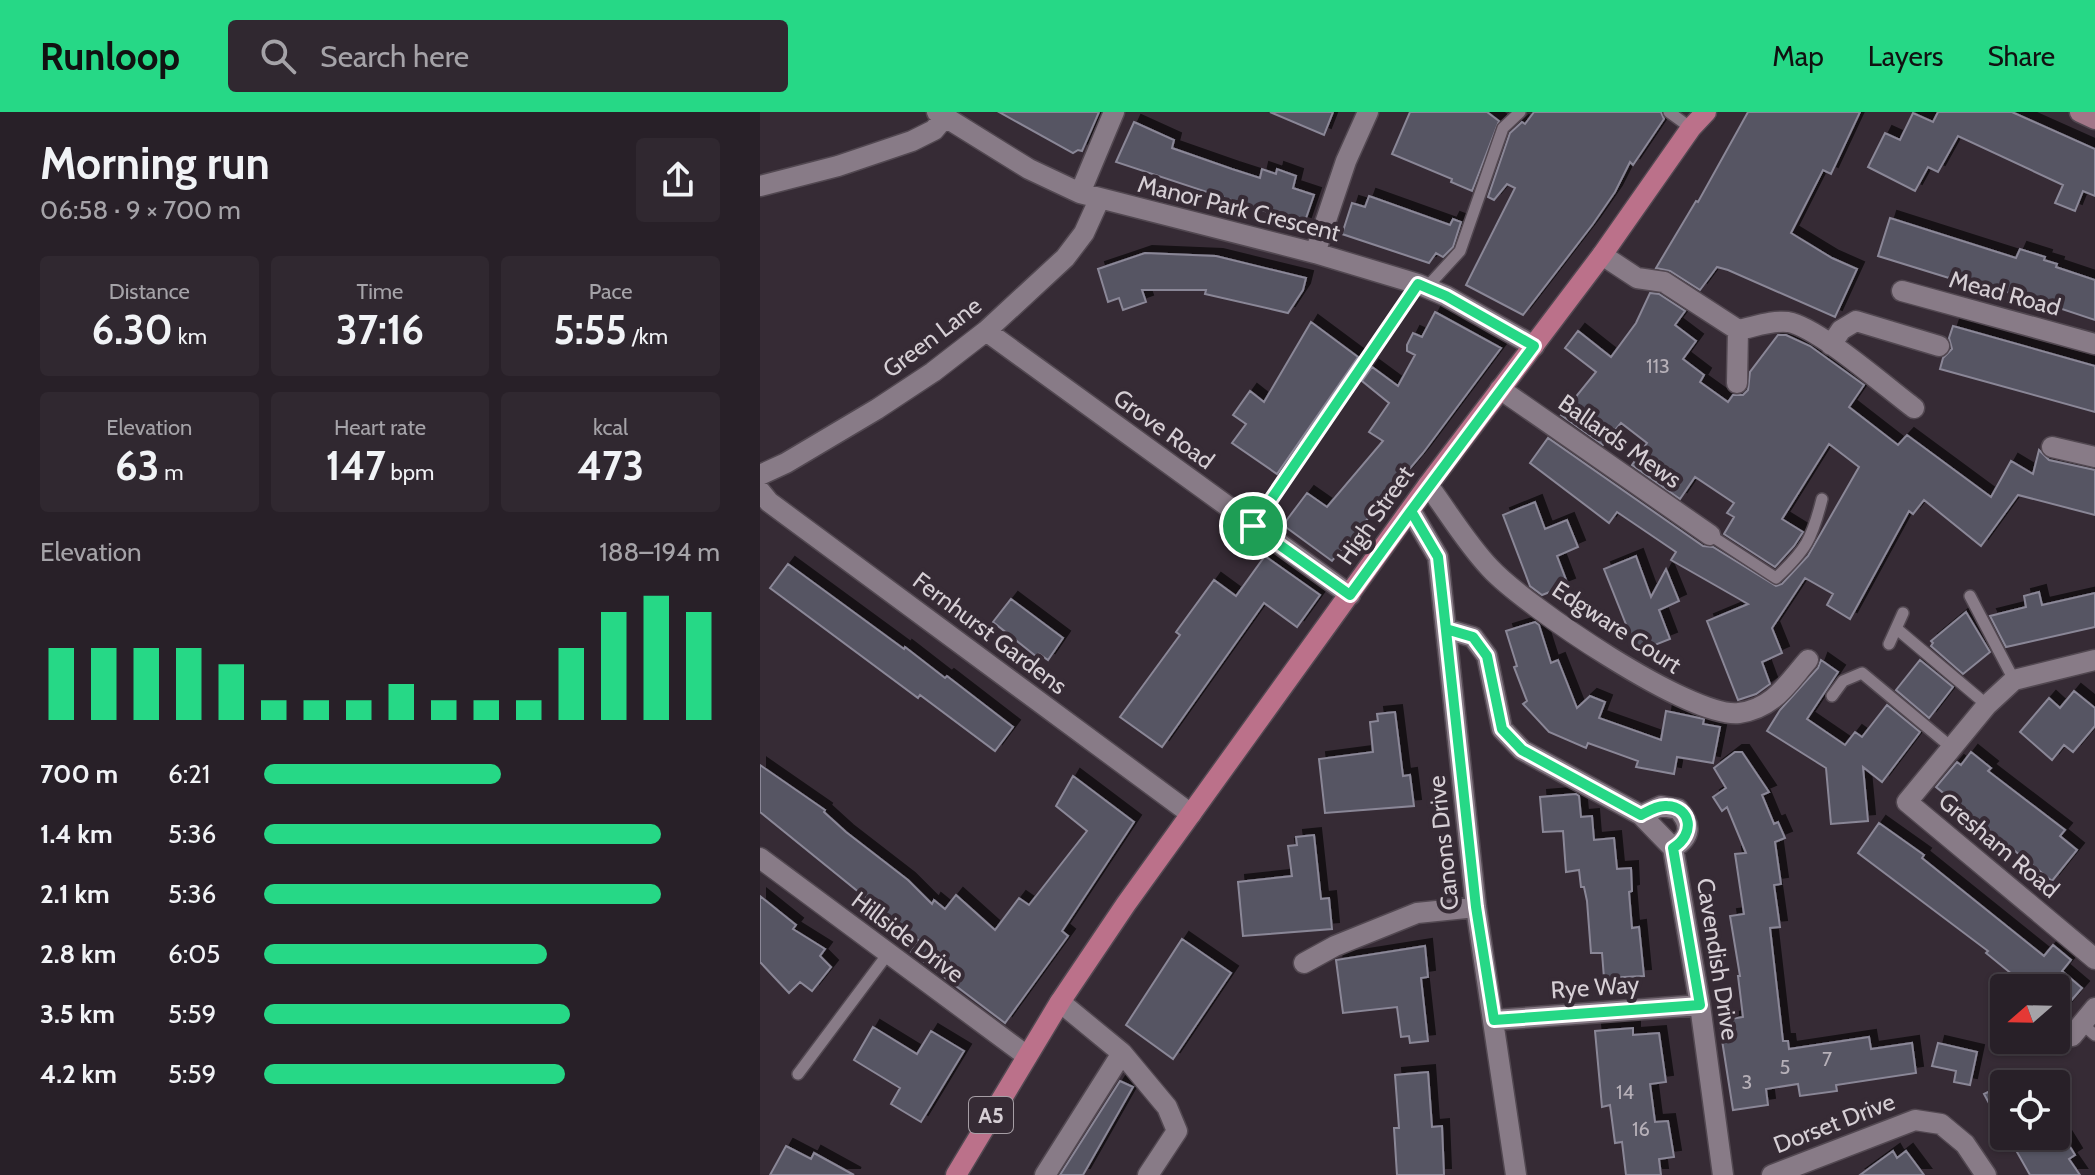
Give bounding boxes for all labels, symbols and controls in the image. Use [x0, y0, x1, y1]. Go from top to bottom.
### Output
search box [228, 20, 788, 92]
text: Runloop [40, 33, 180, 80]
icon: search [256, 34, 300, 78]
text: Search here [320, 38, 469, 75]
text: Map [1772, 39, 1824, 73]
text: Layers [1868, 39, 1943, 73]
text: Share [1987, 39, 2055, 73]
text: Morning run [40, 137, 270, 190]
button: share [636, 138, 720, 222]
street label: Manor Park Crescent [1135, 169, 1343, 247]
text: 06:58 · 9 × 700 m [40, 194, 241, 226]
street label: Mead Road [1946, 264, 2064, 322]
text: Distance [109, 278, 190, 305]
text: Time [357, 278, 403, 305]
text: Pace [589, 278, 633, 305]
street label: Green Lane [877, 291, 987, 383]
text: 6.30 [92, 305, 173, 354]
text: 37:16 [336, 305, 424, 354]
text: 5:55 [553, 305, 627, 354]
text: km [173, 323, 207, 350]
text: /km [627, 323, 668, 350]
house number: 113 [1646, 354, 1670, 378]
street label: Grove Road [1108, 383, 1220, 475]
street label: Ballards Mews [1553, 388, 1687, 494]
text: Elevation [106, 414, 192, 441]
text: Heart rate [334, 414, 426, 441]
text: kcal [593, 414, 628, 441]
text: 63 [115, 441, 159, 490]
text: 147 [326, 441, 386, 490]
text: 473 [577, 441, 644, 490]
text: m [159, 459, 183, 486]
text: bpm [386, 459, 434, 486]
street label: High Street [1330, 460, 1420, 570]
pin [1219, 492, 1287, 560]
icon: arrive [1231, 504, 1275, 548]
text: Elevation [40, 536, 142, 568]
text: 188–194 m [599, 536, 720, 568]
street label: Fernhurst Gardens [907, 566, 1073, 700]
street label: Edgware Court [1547, 575, 1687, 679]
text: 700 m [40, 758, 118, 790]
text: 6:21 [168, 758, 210, 790]
street label: Canons Drive [1421, 774, 1465, 912]
street label: Gresham Road [1933, 786, 2065, 904]
text: 1.4 km [40, 818, 113, 850]
text: 5:36 [168, 818, 216, 850]
street label: Cavendish Drive [1691, 876, 1745, 1042]
text: 2.1 km [40, 878, 110, 910]
text: 5:36 [168, 878, 216, 910]
street label: Hillside Drive [846, 885, 970, 989]
text: 2.8 km [40, 938, 116, 970]
text: 6:05 [168, 938, 220, 970]
street label: Rye Way [1550, 969, 1640, 1005]
north arrow [1990, 974, 2070, 1054]
map controls [1990, 974, 2070, 1150]
text: 3.5 km [40, 998, 115, 1030]
text: 5:59 [168, 998, 216, 1030]
house number: 7 [1822, 1047, 1832, 1071]
house number: 5 [1780, 1055, 1790, 1079]
text: 4.2 km [40, 1058, 117, 1090]
text: 5:59 [168, 1058, 216, 1090]
house number: 3 [1742, 1070, 1752, 1094]
button: locate [1990, 1070, 2070, 1150]
house number: 14 [1616, 1080, 1634, 1104]
street label: Dorset Drive [1769, 1087, 1899, 1159]
road number: A5 [969, 1097, 1013, 1133]
house number: 16 [1632, 1117, 1650, 1141]

